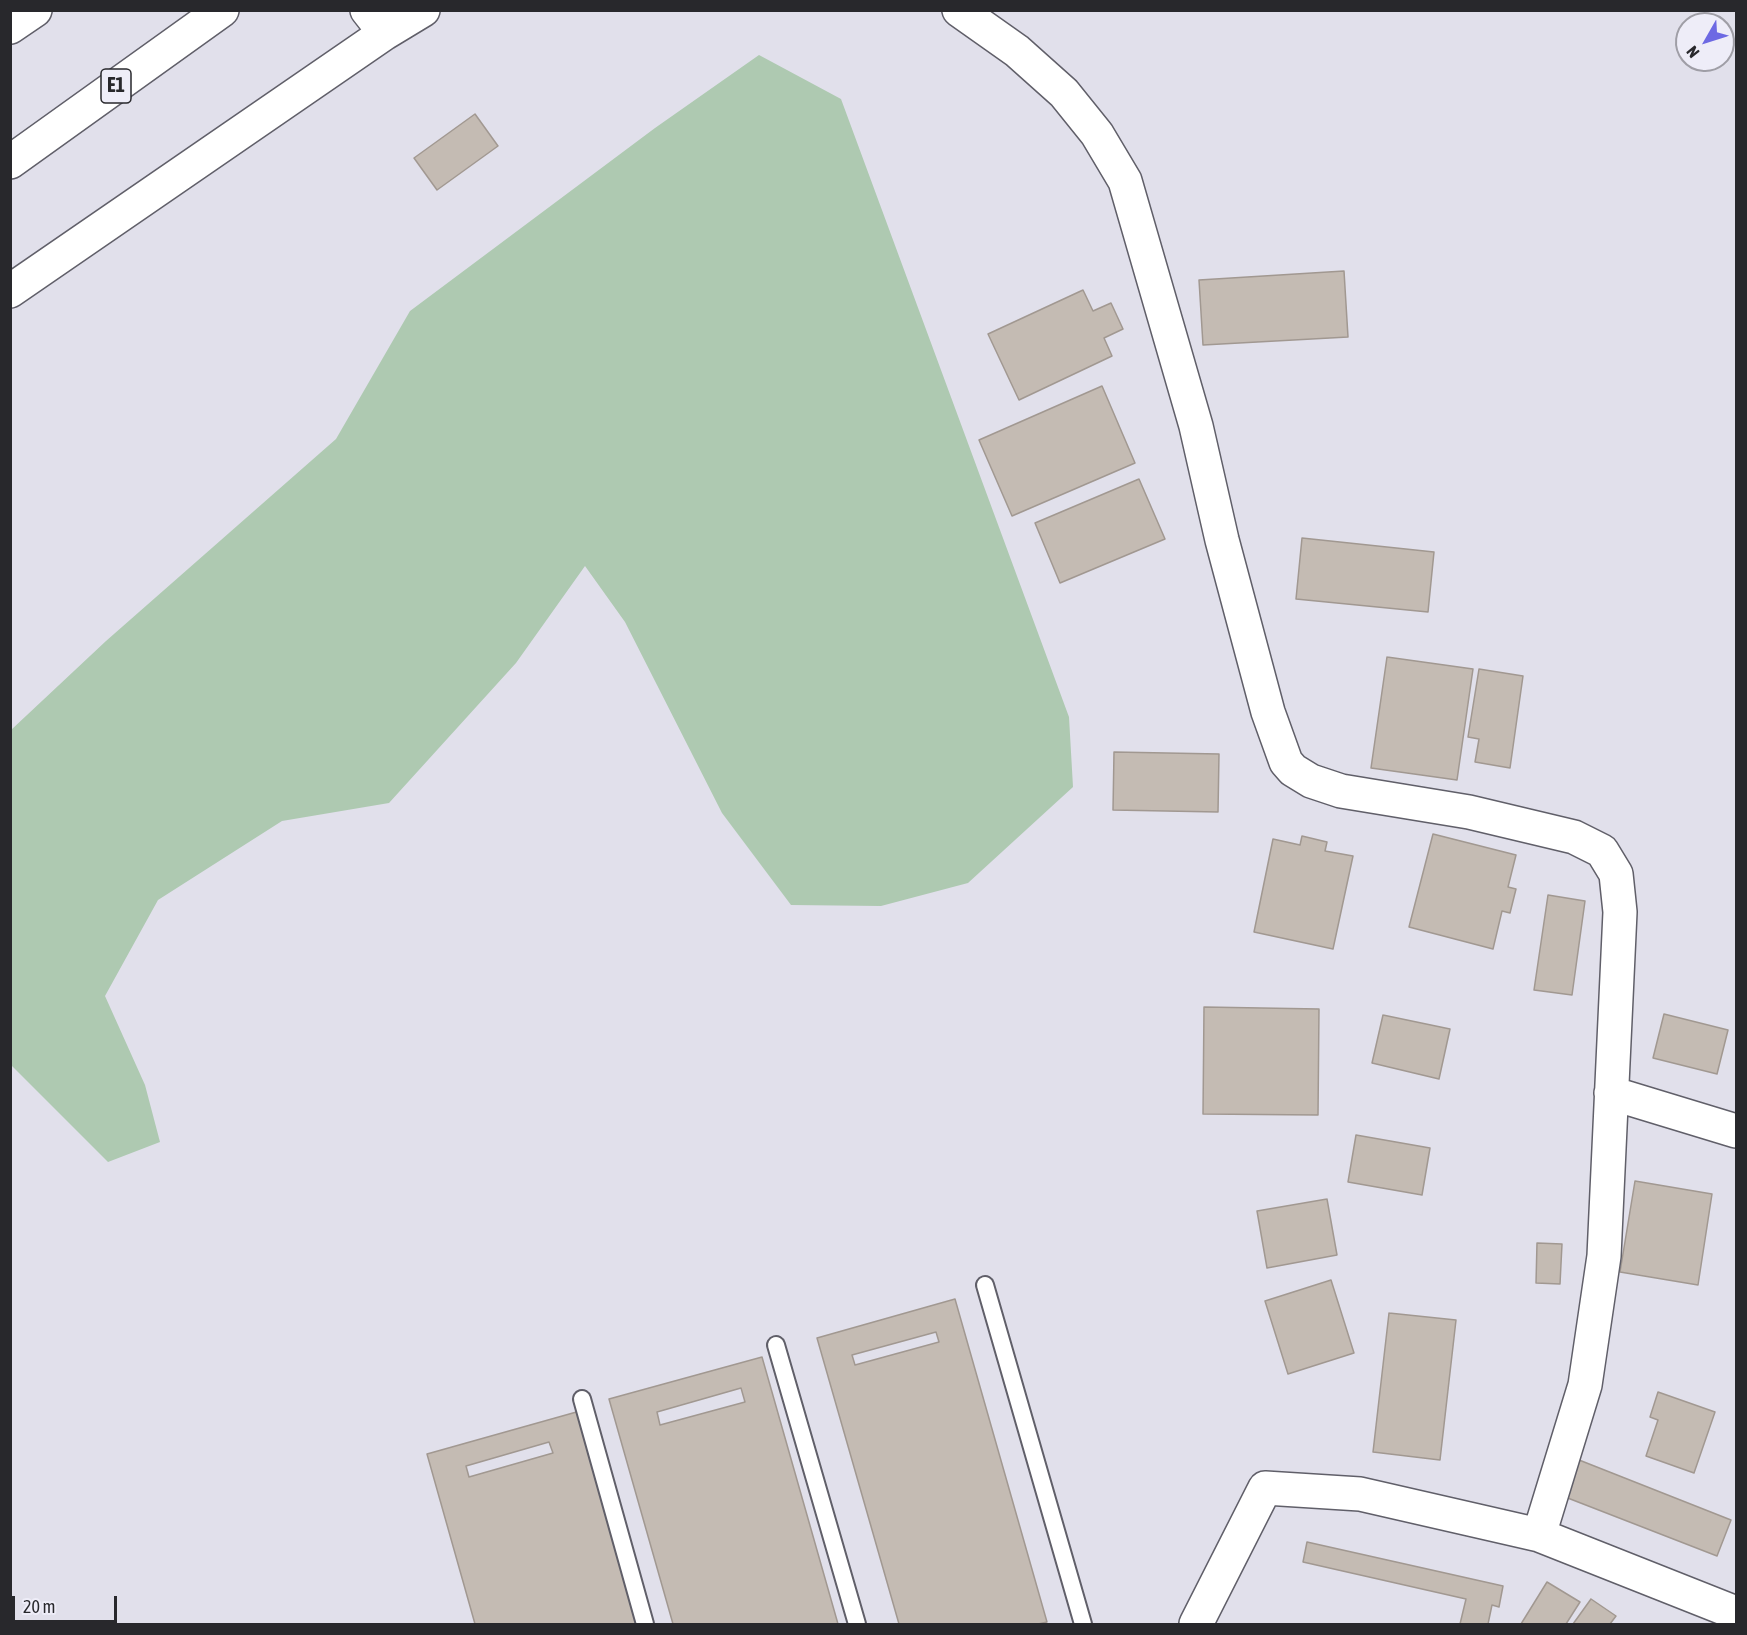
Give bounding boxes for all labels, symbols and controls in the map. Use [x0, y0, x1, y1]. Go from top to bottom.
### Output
north arrow [1675, 12, 1735, 72]
text: N [1683, 43, 1703, 61]
road number: E1 [101, 69, 131, 103]
scale bar [15, 1584, 120, 1622]
text: 20 m [23, 1596, 55, 1617]

